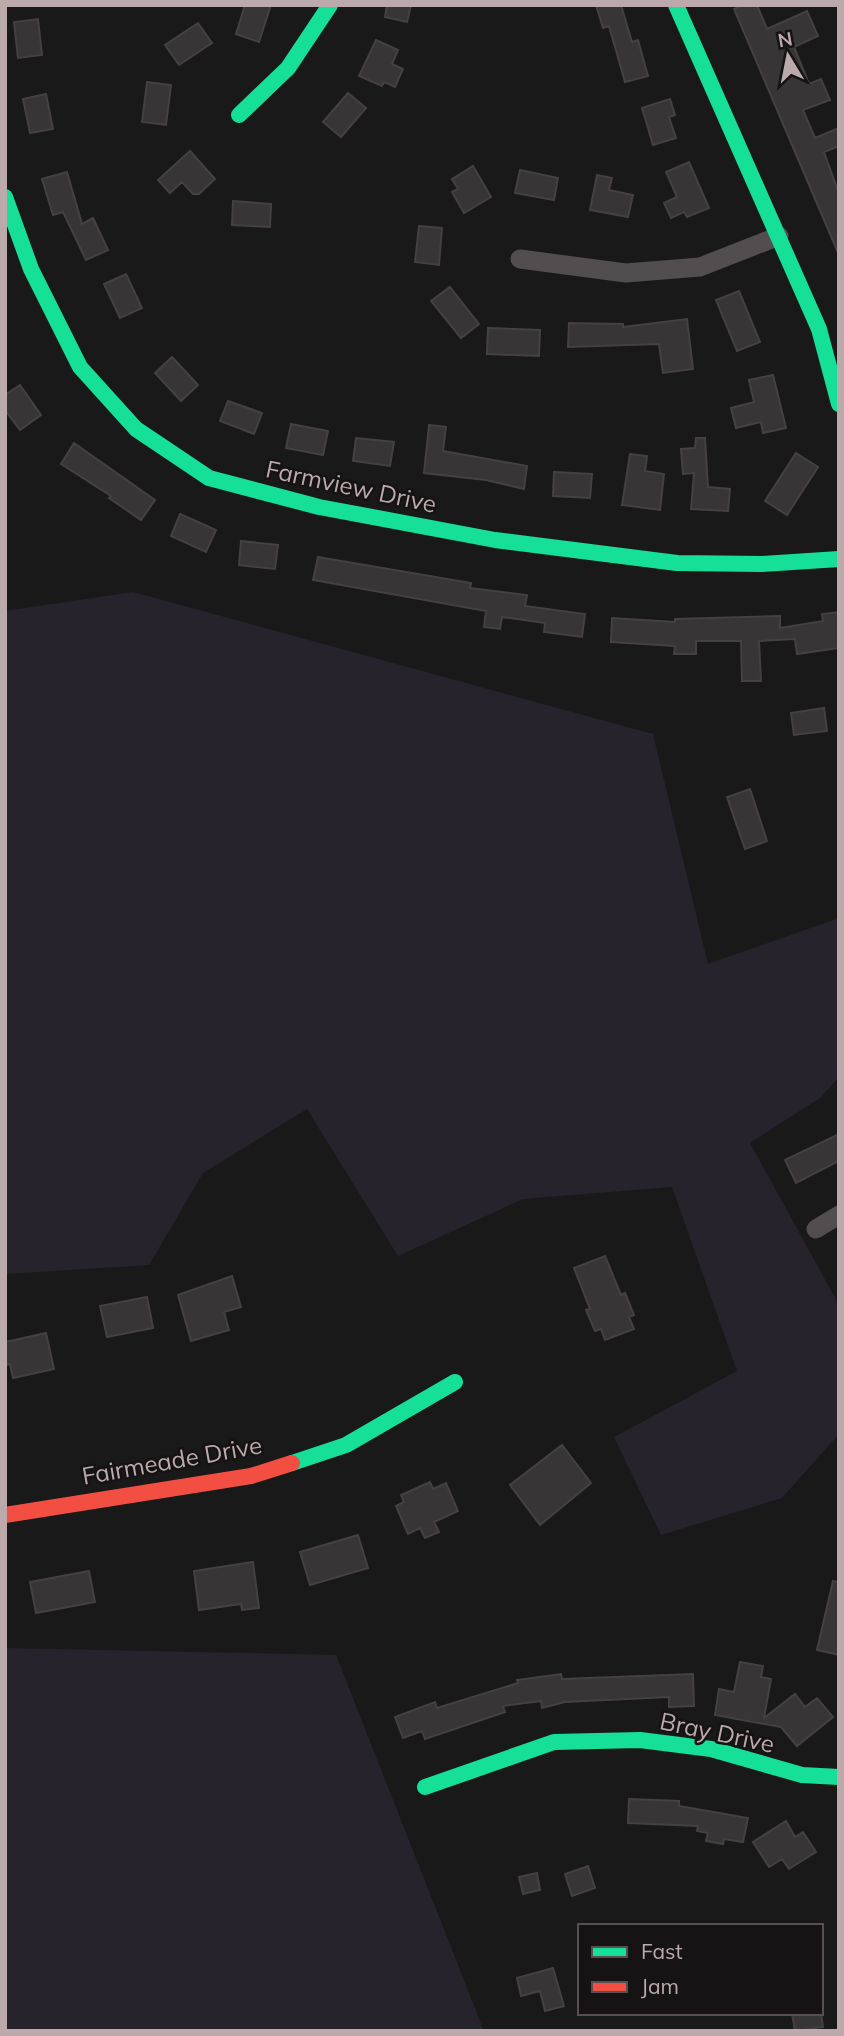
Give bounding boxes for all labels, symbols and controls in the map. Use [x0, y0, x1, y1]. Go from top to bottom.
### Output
north arrow [753, 21, 823, 91]
text: N [776, 26, 794, 52]
street label: Farmview Drive [263, 453, 439, 519]
street label: Fairmeade Drive [80, 1429, 264, 1491]
street label: Bray Drive [657, 1705, 777, 1759]
legend [578, 1924, 823, 2015]
text: Fast [641, 1938, 683, 1964]
text: Jam [641, 1973, 679, 1999]

